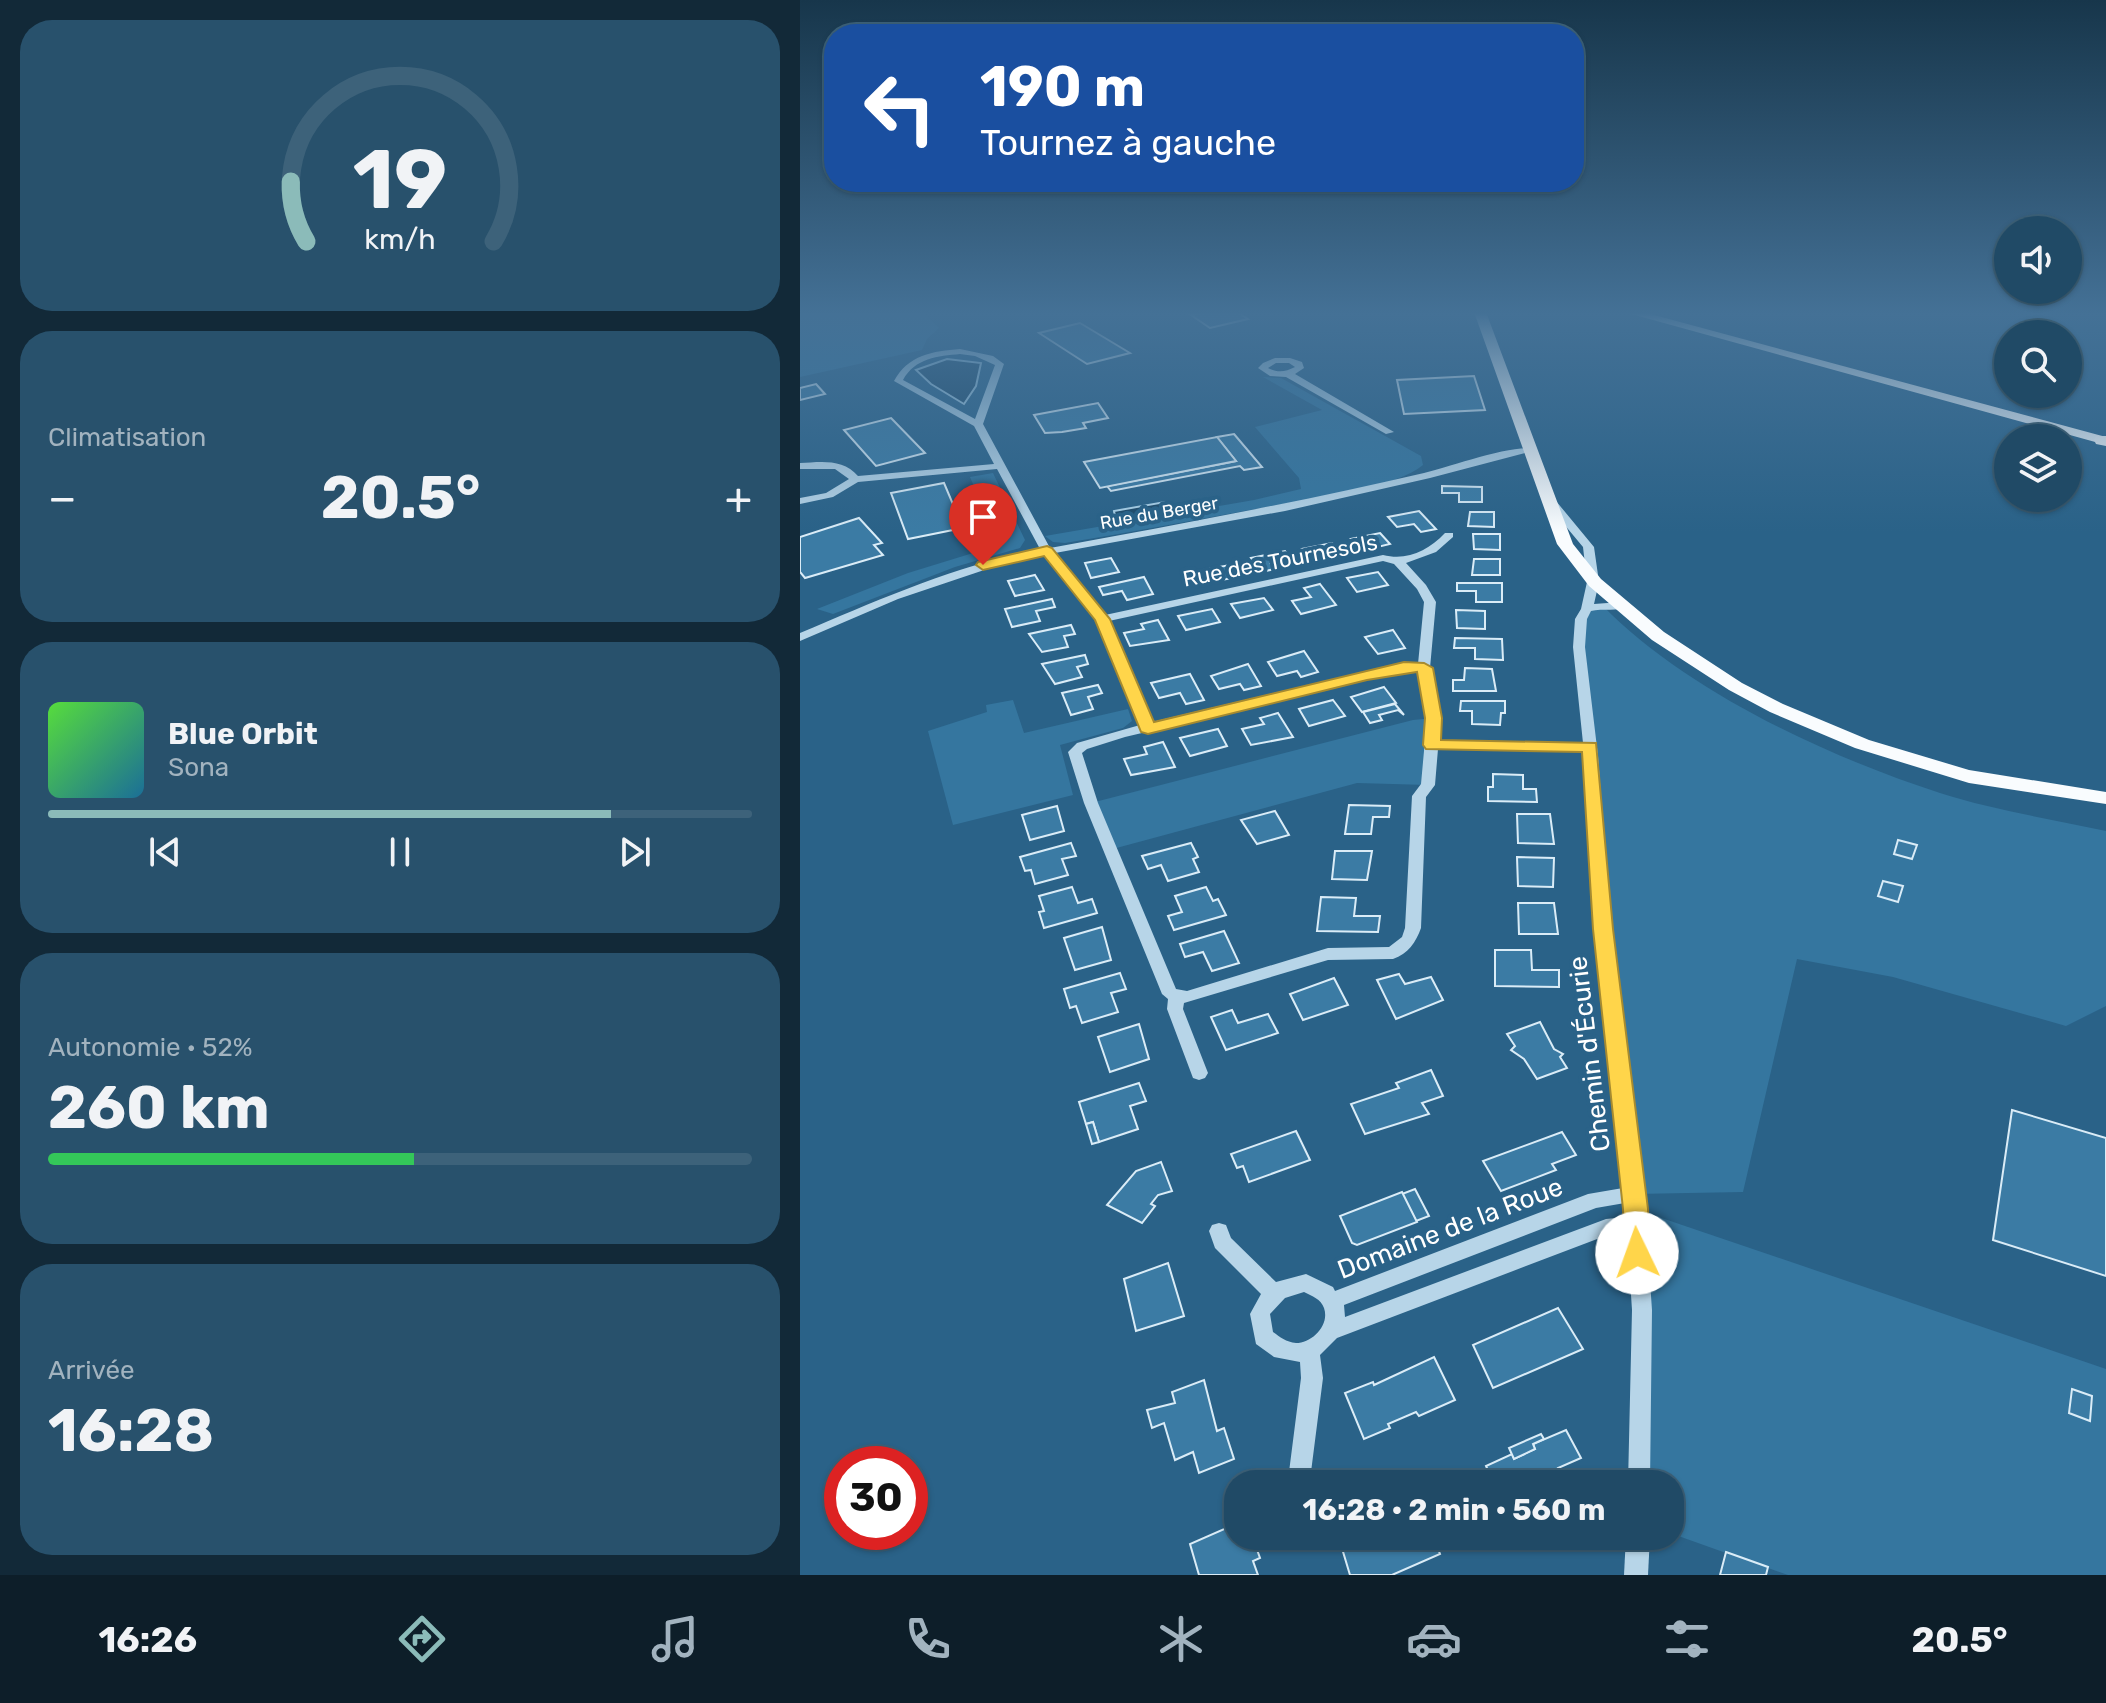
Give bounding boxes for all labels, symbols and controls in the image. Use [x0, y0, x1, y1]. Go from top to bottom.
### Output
text: 190 m [980, 54, 1145, 120]
icon: left [848, 56, 952, 160]
text: Tournez à gauche [980, 121, 1276, 164]
text: 19 [353, 129, 447, 228]
map controls [1994, 216, 2082, 512]
button: sound [1994, 216, 2082, 304]
text: km/h [364, 222, 436, 256]
button: search [1994, 320, 2082, 408]
text: Climatisation [48, 422, 206, 453]
button: layers [1994, 424, 2082, 512]
text: 20.5° [321, 462, 481, 533]
text: − [48, 472, 77, 524]
text: + [725, 472, 752, 524]
pin [949, 483, 1017, 565]
street label: Rue du Berger [1098, 492, 1220, 534]
icon: arrive [961, 495, 1005, 539]
street label: Rue des Tournesols [1180, 528, 1380, 593]
text: Blue Orbit [168, 716, 318, 752]
text: Sona [168, 752, 229, 783]
icon: previous [143, 830, 187, 874]
icon: pause [378, 830, 422, 874]
icon: next [613, 830, 657, 874]
street label: Chemin d'Écurie [1562, 954, 1617, 1153]
text: Autonomie · 52% [48, 1032, 252, 1063]
text: 260 km [48, 1072, 270, 1143]
street label: Domaine de la Roue [1333, 1171, 1567, 1286]
position arrow [1595, 1211, 1679, 1295]
text: Arrivée [48, 1355, 135, 1386]
text: 16:28 [48, 1395, 214, 1466]
speed limit sign: 30 [824, 1446, 928, 1550]
text: 16:28 · 2 min · 560 m [1303, 1492, 1605, 1528]
icon: directions [394, 1611, 450, 1667]
icon: music [647, 1611, 703, 1667]
icon: phone [900, 1611, 956, 1667]
icon: climate [1153, 1611, 1209, 1667]
icon: car [1406, 1611, 1462, 1667]
icon: filters [1659, 1611, 1715, 1667]
text: 16:26 [98, 1618, 197, 1661]
text: 20.5° [1912, 1618, 2008, 1661]

